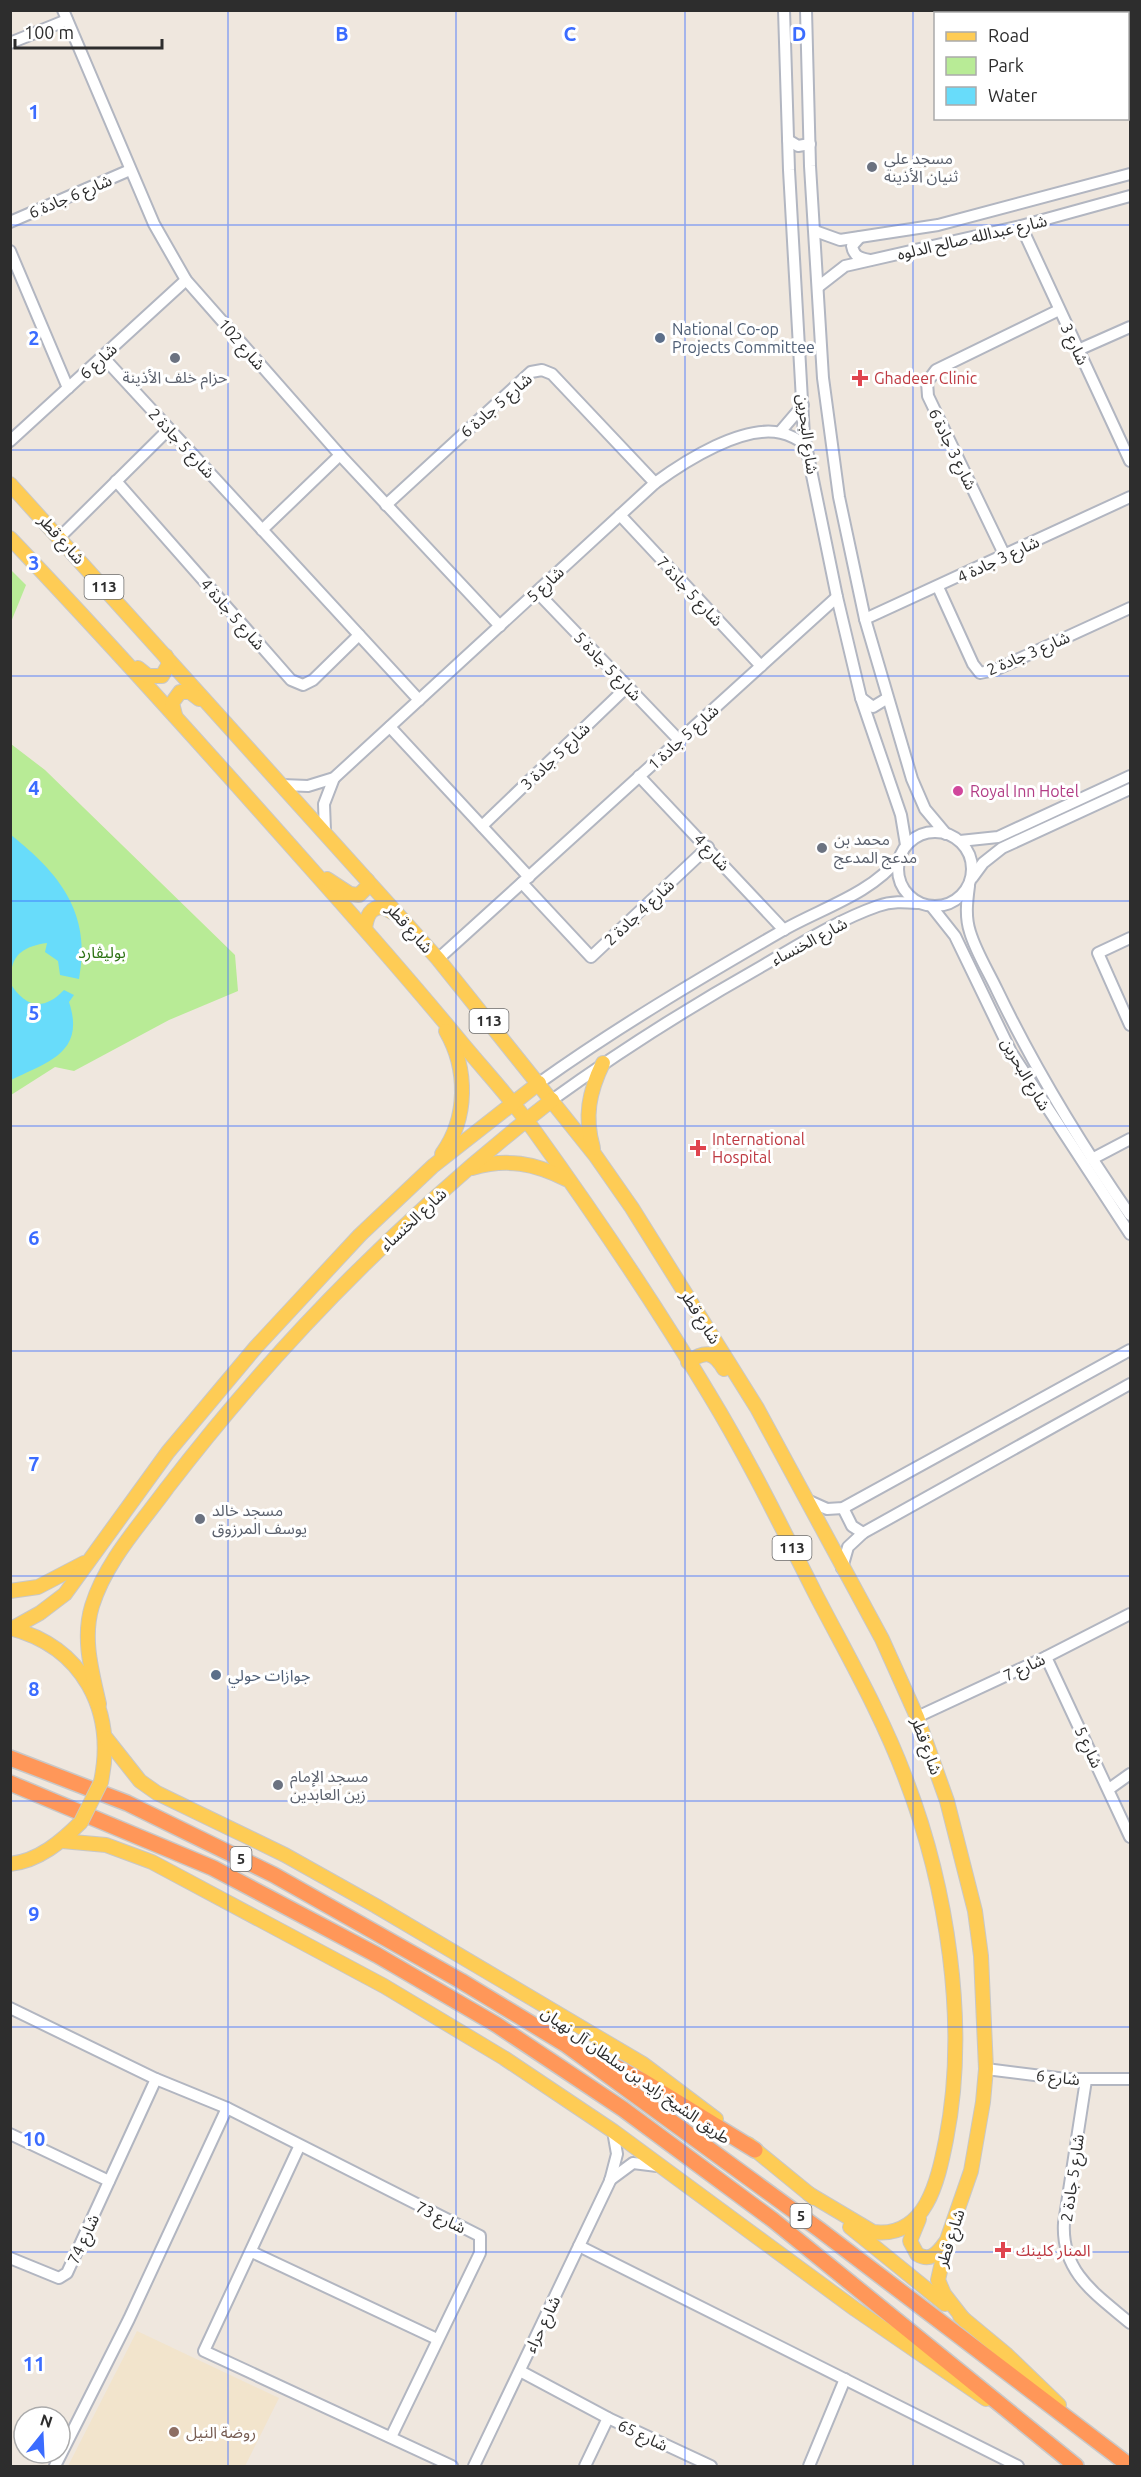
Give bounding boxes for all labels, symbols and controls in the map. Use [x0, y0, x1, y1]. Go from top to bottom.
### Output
scale bar [15, 12, 162, 50]
legend [934, 12, 1129, 120]
text: 100 m [24, 22, 74, 42]
text: B [335, 22, 349, 45]
text: C [564, 22, 577, 45]
text: D [792, 22, 806, 45]
text: Road [988, 25, 1030, 45]
text: Park [988, 55, 1024, 75]
text: Water [988, 85, 1038, 105]
text: 1 [28, 100, 40, 123]
place label: مسجد علي ثنيان الأذينه [884, 149, 959, 186]
marker: مسجد علي ثنيان الأذينه [865, 160, 879, 174]
street label: شارع 6 جادة 6 [26, 170, 116, 225]
street label: شارع عبدالله صالح الدلوه [895, 211, 1050, 267]
street label: شارع 102 [212, 315, 269, 376]
place label: National Co-op Projects Committee [672, 320, 815, 356]
street label: شارع 3 [1054, 320, 1092, 369]
text: 2 [28, 326, 40, 349]
marker: National Co-op Projects Committee [653, 331, 667, 345]
street label: شارع 6 [76, 339, 123, 385]
marker: حزام خلف الأذينة [168, 351, 182, 365]
place label: حزام خلف الأذينة [123, 368, 227, 390]
street label: شارع 5 جادة 6 [457, 369, 538, 444]
marker: Ghadeer Clinic [851, 369, 869, 387]
place label: Ghadeer Clinic [874, 369, 978, 387]
street label: شارع البحرين [790, 393, 822, 476]
street label: شارع 5 جادة 2 [142, 405, 219, 484]
street label: شارع 3 جادة 6 [922, 405, 980, 494]
street label: شارع قطر [32, 510, 89, 570]
street label: شارع 3 جادة 4 [954, 532, 1044, 589]
text: 3 [28, 551, 40, 574]
street label: شارع 5 جادة 7 [650, 553, 727, 632]
street label: شارع 5 [523, 562, 570, 608]
road number: 113 [84, 575, 124, 599]
street label: شارع 5 جادة 4 [194, 575, 269, 656]
street label: شارع 3 جادة 2 [984, 627, 1074, 682]
street label: شارع 5 جادة 5 [568, 628, 645, 707]
street label: شارع 5 جادة 1 [644, 701, 725, 776]
street label: شارع 5 جادة 3 [517, 719, 596, 796]
text: 4 [28, 776, 40, 799]
place label: Royal Inn Hotel [970, 782, 1079, 800]
marker: Royal Inn Hotel [951, 784, 965, 798]
street label: شارع 4 [688, 830, 734, 877]
place label: محمد بن مدعج المدعج [834, 830, 917, 870]
marker: محمد بن مدعج المدعج [815, 841, 829, 855]
street label: شارع 4 جادة 2 [601, 875, 680, 952]
street label: شارع قطر [380, 899, 437, 959]
street label: شارع الخنساء [768, 913, 852, 972]
park label: بوليڤارد [78, 943, 126, 962]
text: 5 [28, 1001, 40, 1024]
road number: 113 [470, 1009, 508, 1033]
street label: شارع البحرين [995, 1035, 1054, 1115]
place label: International Hospital [712, 1130, 805, 1166]
marker: International Hospital [689, 1139, 707, 1157]
street label: شارع الخنساء [376, 1184, 452, 1257]
text: 6 [28, 1226, 40, 1249]
street label: شارع قطر [674, 1286, 724, 1349]
text: 7 [28, 1452, 40, 1475]
place label: مسجد خالد يوسف المرزوق [212, 1501, 307, 1538]
marker: مسجد خالد يوسف المرزوق [193, 1512, 207, 1526]
road number: 113 [772, 1536, 812, 1560]
street label: شارع 7 [1000, 1650, 1049, 1688]
place label: جوازات حولي [228, 1666, 311, 1688]
marker: جوازات حولي [209, 1668, 223, 1682]
text: 8 [28, 1677, 40, 1700]
street label: شارع قطر [904, 1714, 946, 1778]
street label: شارع 5 [1068, 1723, 1106, 1772]
place label: مسجد الإمام زين العابدين [290, 1767, 368, 1804]
marker: مسجد الإمام زين العابدين [271, 1778, 285, 1792]
road number: 5 [230, 1847, 252, 1871]
text: 9 [28, 1902, 40, 1925]
street label: طريق الشيخ زايد بن سلطان آل نهيان [536, 2003, 734, 2151]
street label: شارع 6 [1035, 2066, 1081, 2092]
text: 10 [23, 2127, 45, 2150]
street label: شارع 5 جادة 2 [1057, 2133, 1091, 2224]
street label: شارع 73 [412, 2197, 469, 2240]
road number: 5 [790, 2204, 812, 2228]
street label: شارع قطر [932, 2207, 972, 2271]
street label: شارع 74 [64, 2211, 106, 2268]
marker: المنار كلينك [994, 2241, 1012, 2259]
place label: المنار كلينك [1016, 2241, 1091, 2260]
street label: شارع حراء [521, 2293, 567, 2357]
text: 11 [23, 2352, 45, 2375]
north arrow [12, 2405, 72, 2465]
text: N [38, 2410, 55, 2431]
street label: شارع 65 [614, 2416, 671, 2458]
place label: روضة النيل [186, 2423, 256, 2442]
marker: روضة النيل [167, 2425, 181, 2439]

